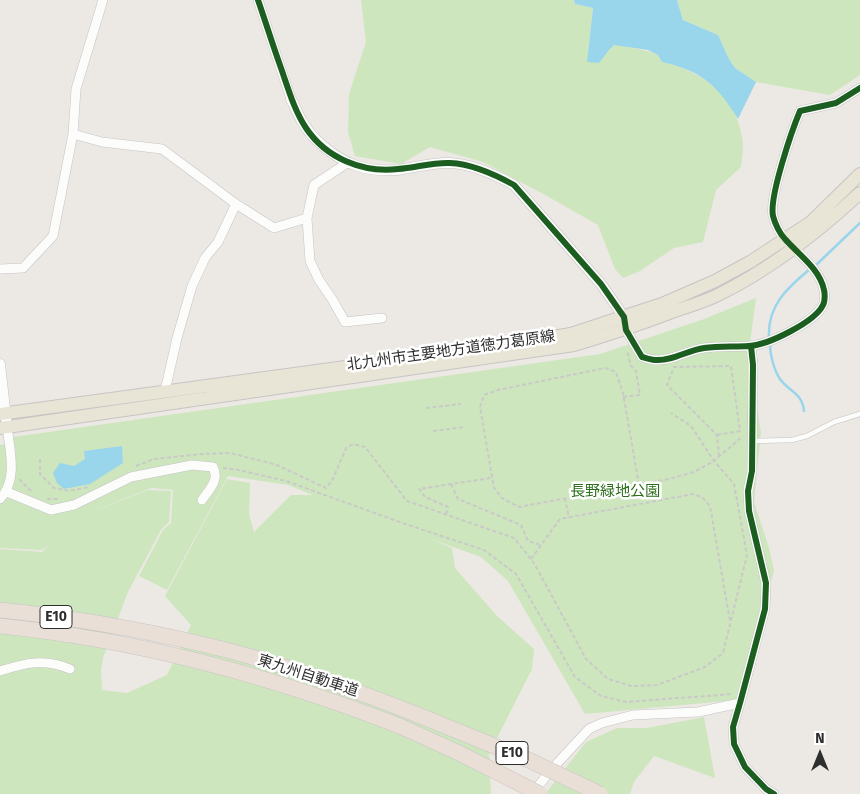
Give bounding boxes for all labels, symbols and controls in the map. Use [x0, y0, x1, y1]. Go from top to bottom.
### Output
street label: 北九州市主要地方道徳力葛原線 [346, 327, 556, 375]
park label: 長野緑地公園 [570, 483, 660, 501]
road number: E10 [40, 606, 72, 628]
street label: 東九州自動車道 [255, 651, 361, 701]
north arrow [795, 729, 845, 779]
text: N [815, 730, 825, 747]
road number: E10 [496, 741, 528, 764]

